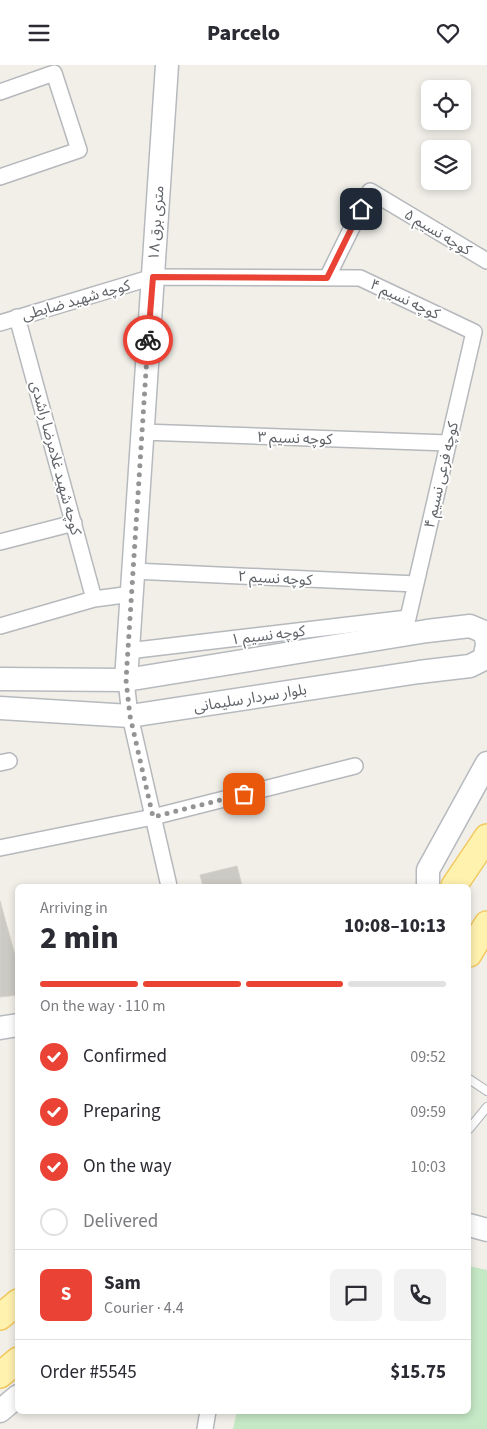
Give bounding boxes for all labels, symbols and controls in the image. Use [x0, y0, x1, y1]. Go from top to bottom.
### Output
text: Parcelo [207, 17, 280, 49]
icon: menu [25, 19, 53, 47]
icon: heart [434, 19, 462, 47]
map controls [421, 80, 471, 190]
button: locate [421, 80, 471, 130]
button: layers [421, 140, 471, 190]
street label: ۱۸ متری برق [143, 185, 170, 261]
pin [340, 188, 382, 230]
icon: home [347, 195, 375, 223]
street label: کوچه نسیم ۵ [400, 204, 476, 261]
street label: کوچه نسیم ۴ [366, 274, 444, 325]
street label: کوچه شهید ضابطی [19, 275, 134, 326]
courier [123, 315, 173, 365]
icon: bike [134, 326, 162, 354]
street label: کوچه شهید غلامرضا راشدی [25, 379, 86, 538]
street label: کوچه فرعی نسیم ۴ [419, 419, 464, 530]
street label: کوچه نسیم ۳ [257, 427, 334, 450]
street label: کوچه نسیم ۲ [237, 566, 314, 591]
street label: کوچه نسیم ۱ [230, 620, 307, 650]
street label: بلوار سردار سلیمانی [192, 679, 308, 718]
pin [223, 773, 265, 815]
icon: bag [230, 780, 258, 808]
text: Arriving in [40, 897, 108, 919]
text: 10:08–10:13 [344, 913, 446, 940]
text: 2 min [40, 915, 119, 961]
text: On the way · 110 m [40, 995, 165, 1017]
icon: check [40, 1043, 68, 1071]
text: Confirmed [83, 1043, 167, 1070]
text: 09:52 [410, 1046, 446, 1068]
icon: check [40, 1098, 68, 1126]
text: Preparing [83, 1098, 161, 1125]
text: 09:59 [410, 1101, 446, 1123]
icon: check [40, 1153, 68, 1181]
text: On the way [83, 1153, 172, 1180]
text: 10:03 [410, 1156, 446, 1178]
text: Delivered [83, 1208, 158, 1235]
button: chat [330, 1269, 382, 1321]
button: phone [394, 1269, 446, 1321]
text: Sam [104, 1270, 141, 1297]
text: S [61, 1281, 71, 1308]
text: Courier · 4.4 [104, 1297, 184, 1319]
text: Order #5545 [40, 1359, 137, 1386]
text: $15.75 [390, 1359, 446, 1386]

